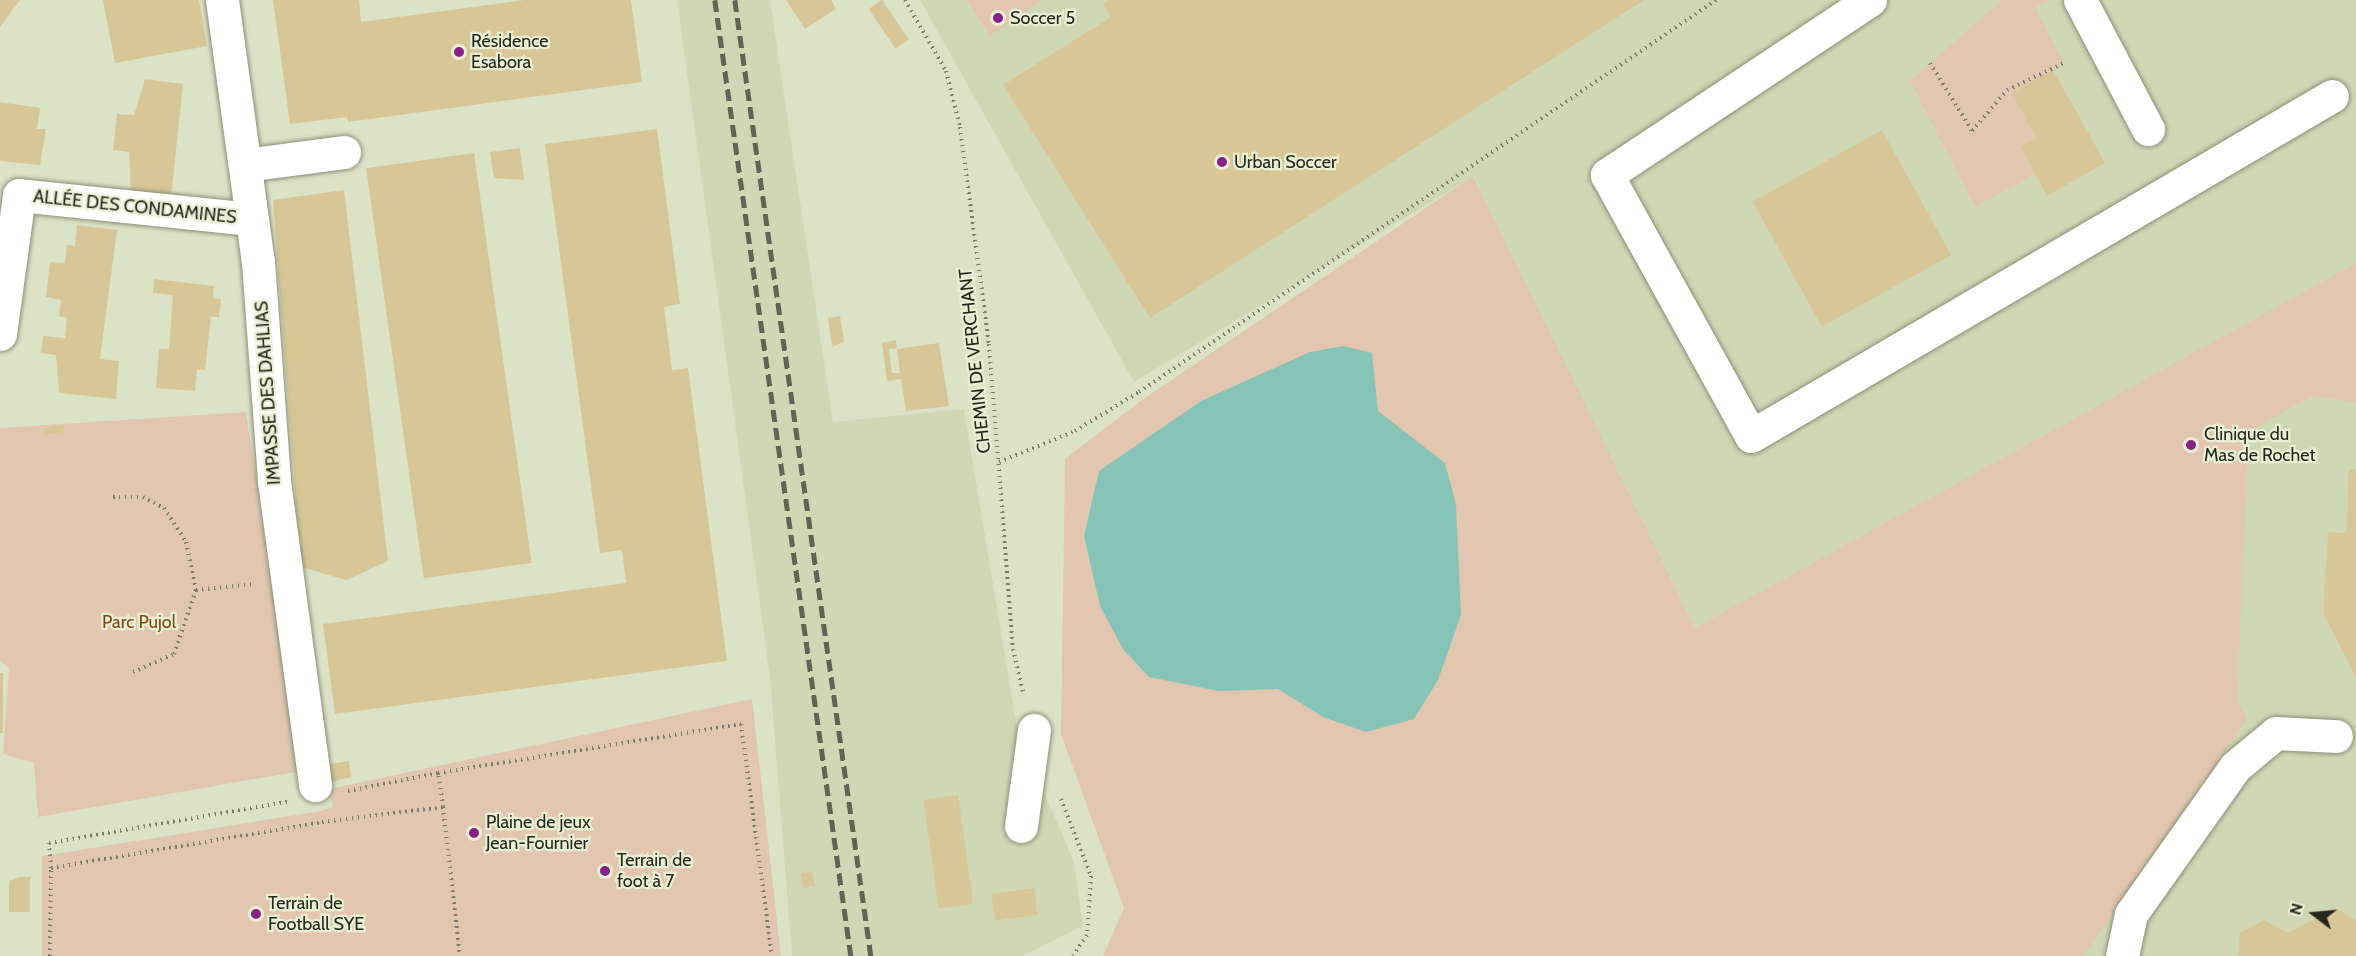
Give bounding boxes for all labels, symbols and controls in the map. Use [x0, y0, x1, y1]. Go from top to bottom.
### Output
place label: Soccer 5 [1010, 7, 1075, 29]
marker: Soccer 5 [991, 11, 1005, 25]
place label: Résidence Esabora [471, 31, 549, 74]
marker: Résidence Esabora [452, 45, 466, 59]
place label: Urban Soccer [1234, 151, 1337, 173]
marker: Urban Soccer [1215, 155, 1229, 169]
street label: ALLÉE DES CONDAMINES [32, 186, 238, 228]
street label: CHEMIN DE VERCHANT [955, 268, 995, 454]
street label: IMPASSE DES DAHLIAS [251, 300, 285, 486]
place label: Clinique du Mas de Rochet [2204, 424, 2316, 466]
marker: Clinique du Mas de Rochet [2182, 436, 2200, 454]
park label: Parc Pujol [102, 611, 176, 633]
place label: Plaine de jeux Jean-Fournier [486, 812, 590, 854]
marker: Plaine de jeux Jean-Fournier [467, 826, 481, 840]
place label: Terrain de foot à 7 [617, 850, 691, 892]
marker: Terrain de foot à 7 [598, 864, 612, 878]
north arrow [2284, 884, 2344, 944]
place label: Terrain de Football SYE [268, 893, 364, 936]
text: N [2286, 901, 2307, 917]
marker: Terrain de Football SYE [249, 907, 263, 921]

